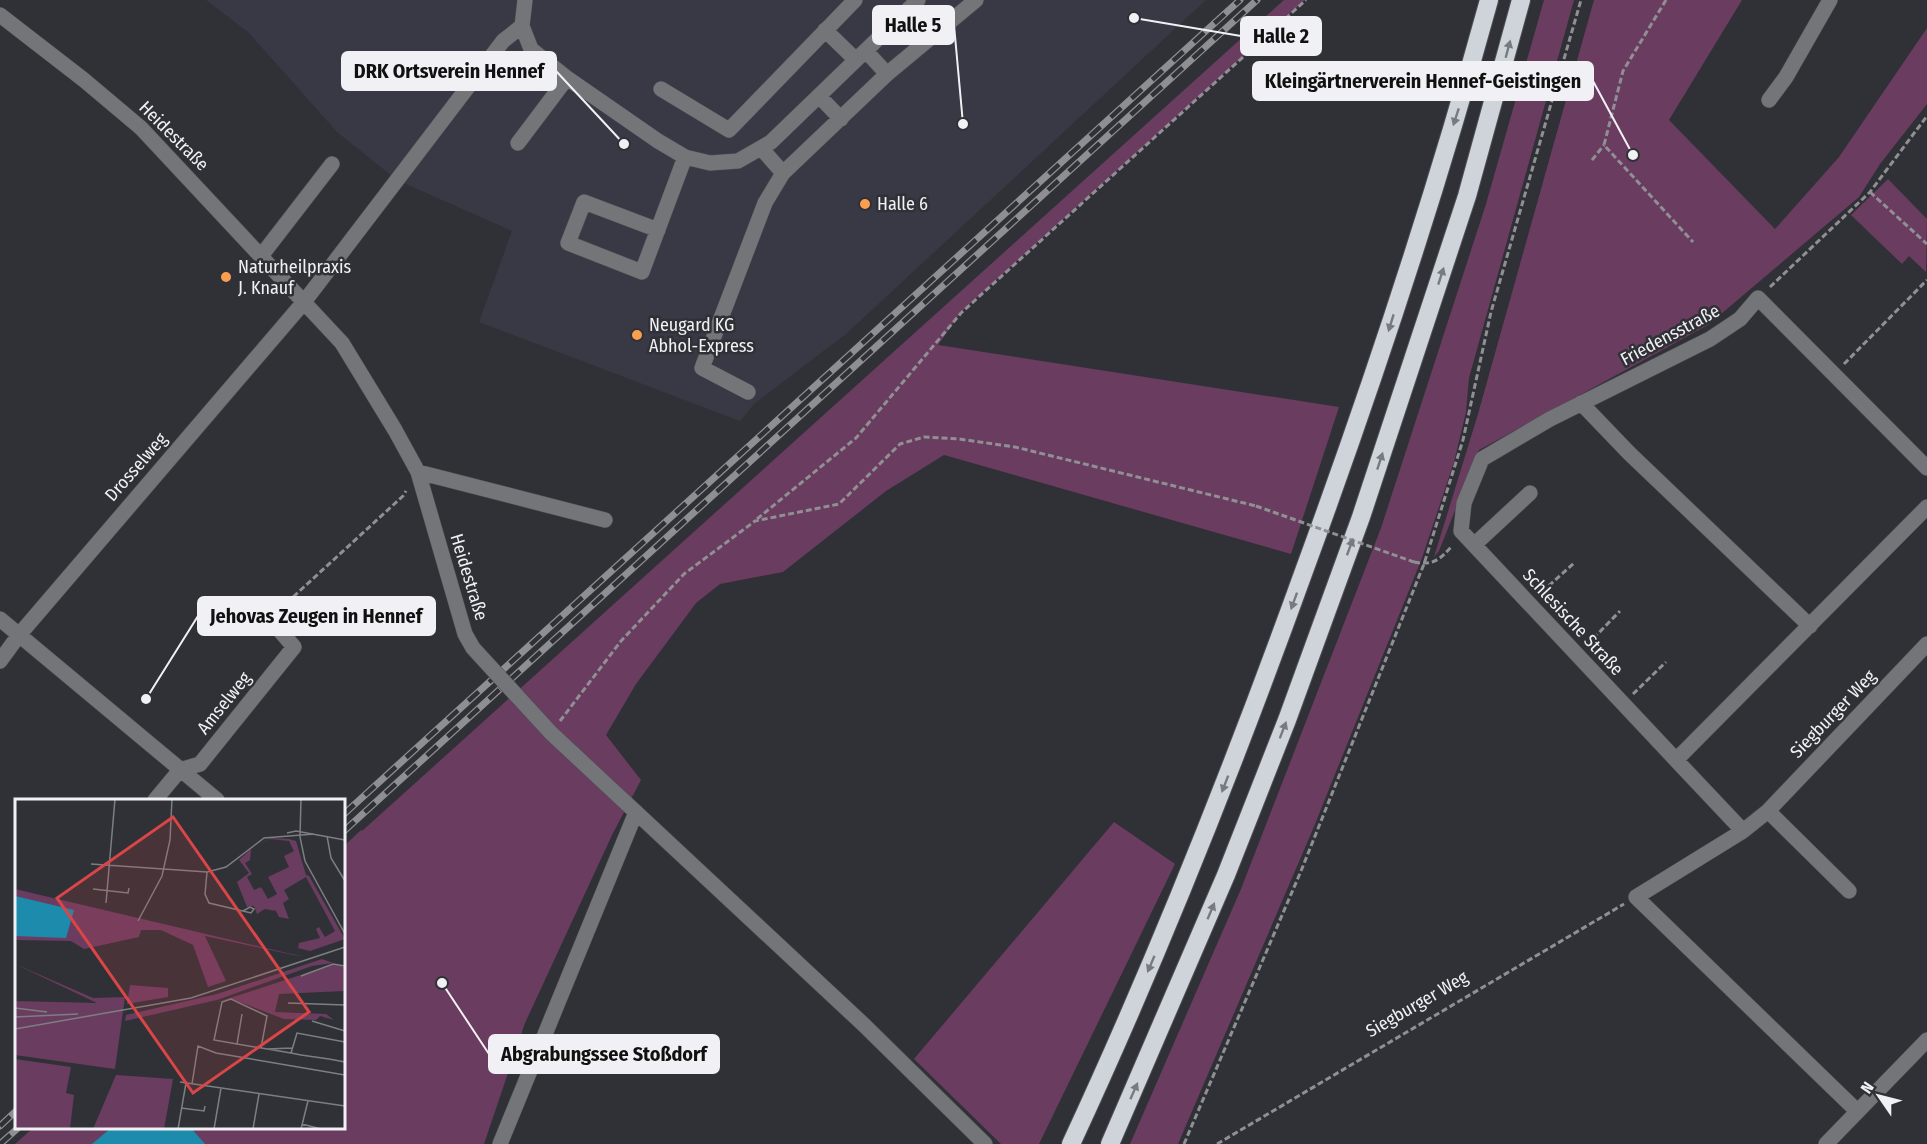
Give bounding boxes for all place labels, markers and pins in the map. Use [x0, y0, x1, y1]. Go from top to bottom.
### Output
callout: Halle 5 [873, 6, 954, 44]
callout: Halle 2 [1241, 17, 1321, 55]
callout: DRK Ortsverein Hennef [342, 52, 556, 90]
callout: Kleingärtnerverein Hennef-Geistingen [1253, 62, 1593, 100]
place label: Halle 6 [877, 193, 928, 215]
marker: Halle 6 [858, 197, 872, 211]
place label: Naturheilpraxis J. Knauf [238, 256, 352, 299]
marker: Naturheilpraxis J. Knauf [219, 270, 233, 284]
place label: Neugard KG Abhol-Express [649, 314, 754, 357]
marker: Neugard KG Abhol-Express [630, 328, 644, 342]
callout: Jehovas Zeugen in Hennef [198, 597, 435, 635]
callout: Abgrabungssee Stoßdorf [489, 1035, 719, 1073]

